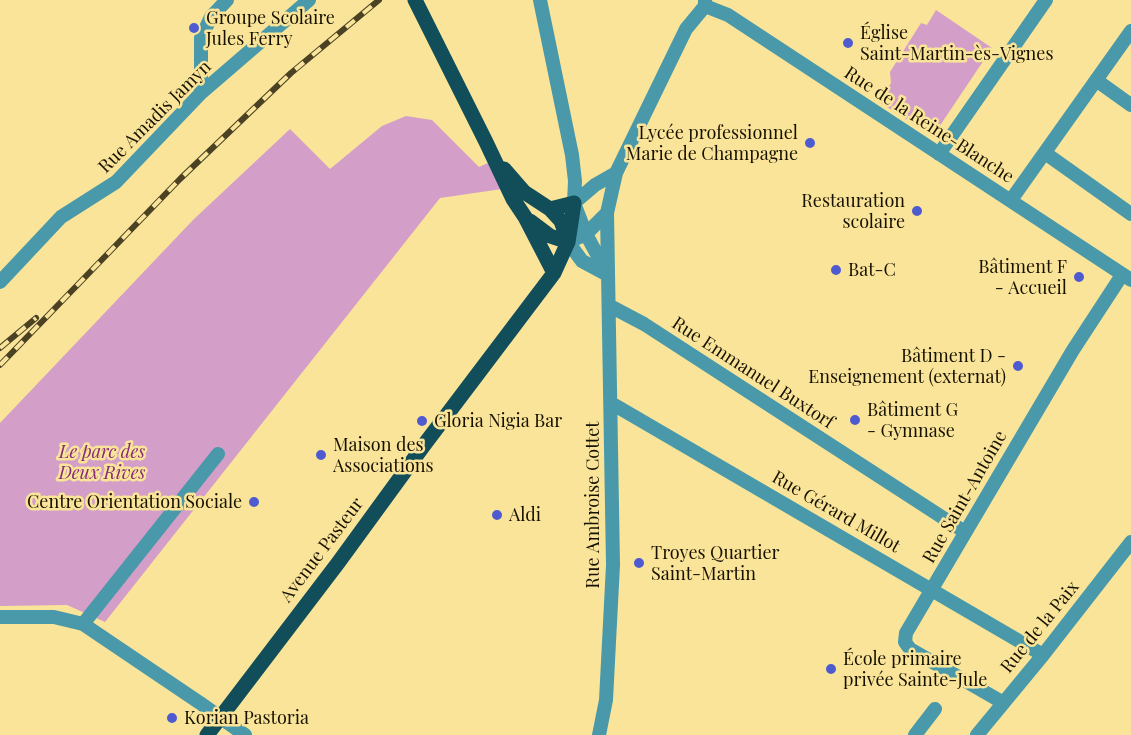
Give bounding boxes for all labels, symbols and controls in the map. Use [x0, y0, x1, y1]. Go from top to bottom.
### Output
place label: Groupe Scolaire Jules Ferry [206, 7, 335, 50]
marker: Groupe Scolaire Jules Ferry [187, 21, 201, 35]
place label: Église Saint-Martin-ès-Vignes [860, 22, 1053, 64]
marker: Église Saint-Martin-ès-Vignes [841, 36, 855, 50]
street label: Rue Amadis Jamyn [94, 56, 216, 178]
street label: Rue de la Reine-Blanche [840, 62, 1018, 188]
place label: Lycée professionnel Marie de Champagne [626, 122, 798, 164]
marker: Lycée professionnel Marie de Champagne [803, 136, 817, 150]
place label: Restauration scolaire [801, 190, 905, 232]
marker: Restauration scolaire [910, 204, 924, 218]
place label: Bâtiment F - Accueil [978, 256, 1067, 298]
place label: Bat-C [848, 259, 896, 281]
marker: Bat-C [829, 263, 843, 277]
marker: Bâtiment F - Accueil [1072, 270, 1086, 284]
street label: Rue Emmanuel Buxtorf [668, 313, 838, 433]
place label: Bâtiment D - Enseignement (externat) [808, 345, 1006, 388]
marker: Bâtiment D - Enseignement (externat) [1011, 359, 1025, 373]
place label: Bâtiment G - Gymnase [867, 399, 958, 442]
place label: Gloria Nigia Bar [434, 410, 562, 432]
marker: Bâtiment G - Gymnase [848, 413, 862, 427]
marker: Gloria Nigia Bar [415, 414, 429, 428]
street label: Rue Ambroise Cottet [582, 421, 604, 589]
street label: Rue Saint-Antoine [918, 427, 1012, 567]
place label: Maison des Associations [333, 434, 434, 476]
park label: Le parc des Deux Rives [59, 441, 145, 484]
marker: Maison des Associations [314, 448, 328, 462]
street label: Rue Gérard Millot [768, 467, 904, 557]
place label: Centre Orientation Sociale [27, 491, 242, 513]
street label: Avenue Pasteur [276, 493, 368, 607]
marker: Centre Orientation Sociale [247, 495, 261, 509]
place label: Aldi [509, 504, 541, 526]
marker: Aldi [490, 508, 504, 522]
place label: Troyes Quartier Saint-Martin [651, 542, 780, 584]
marker: Troyes Quartier Saint-Martin [632, 556, 646, 570]
street label: Rue de la Paix [996, 577, 1084, 677]
place label: École primaire privée Sainte-Jule [843, 648, 987, 690]
marker: École primaire privée Sainte-Jule [824, 662, 838, 676]
place label: Korian Pastoria [184, 707, 309, 729]
marker: Korian Pastoria [165, 711, 179, 725]

